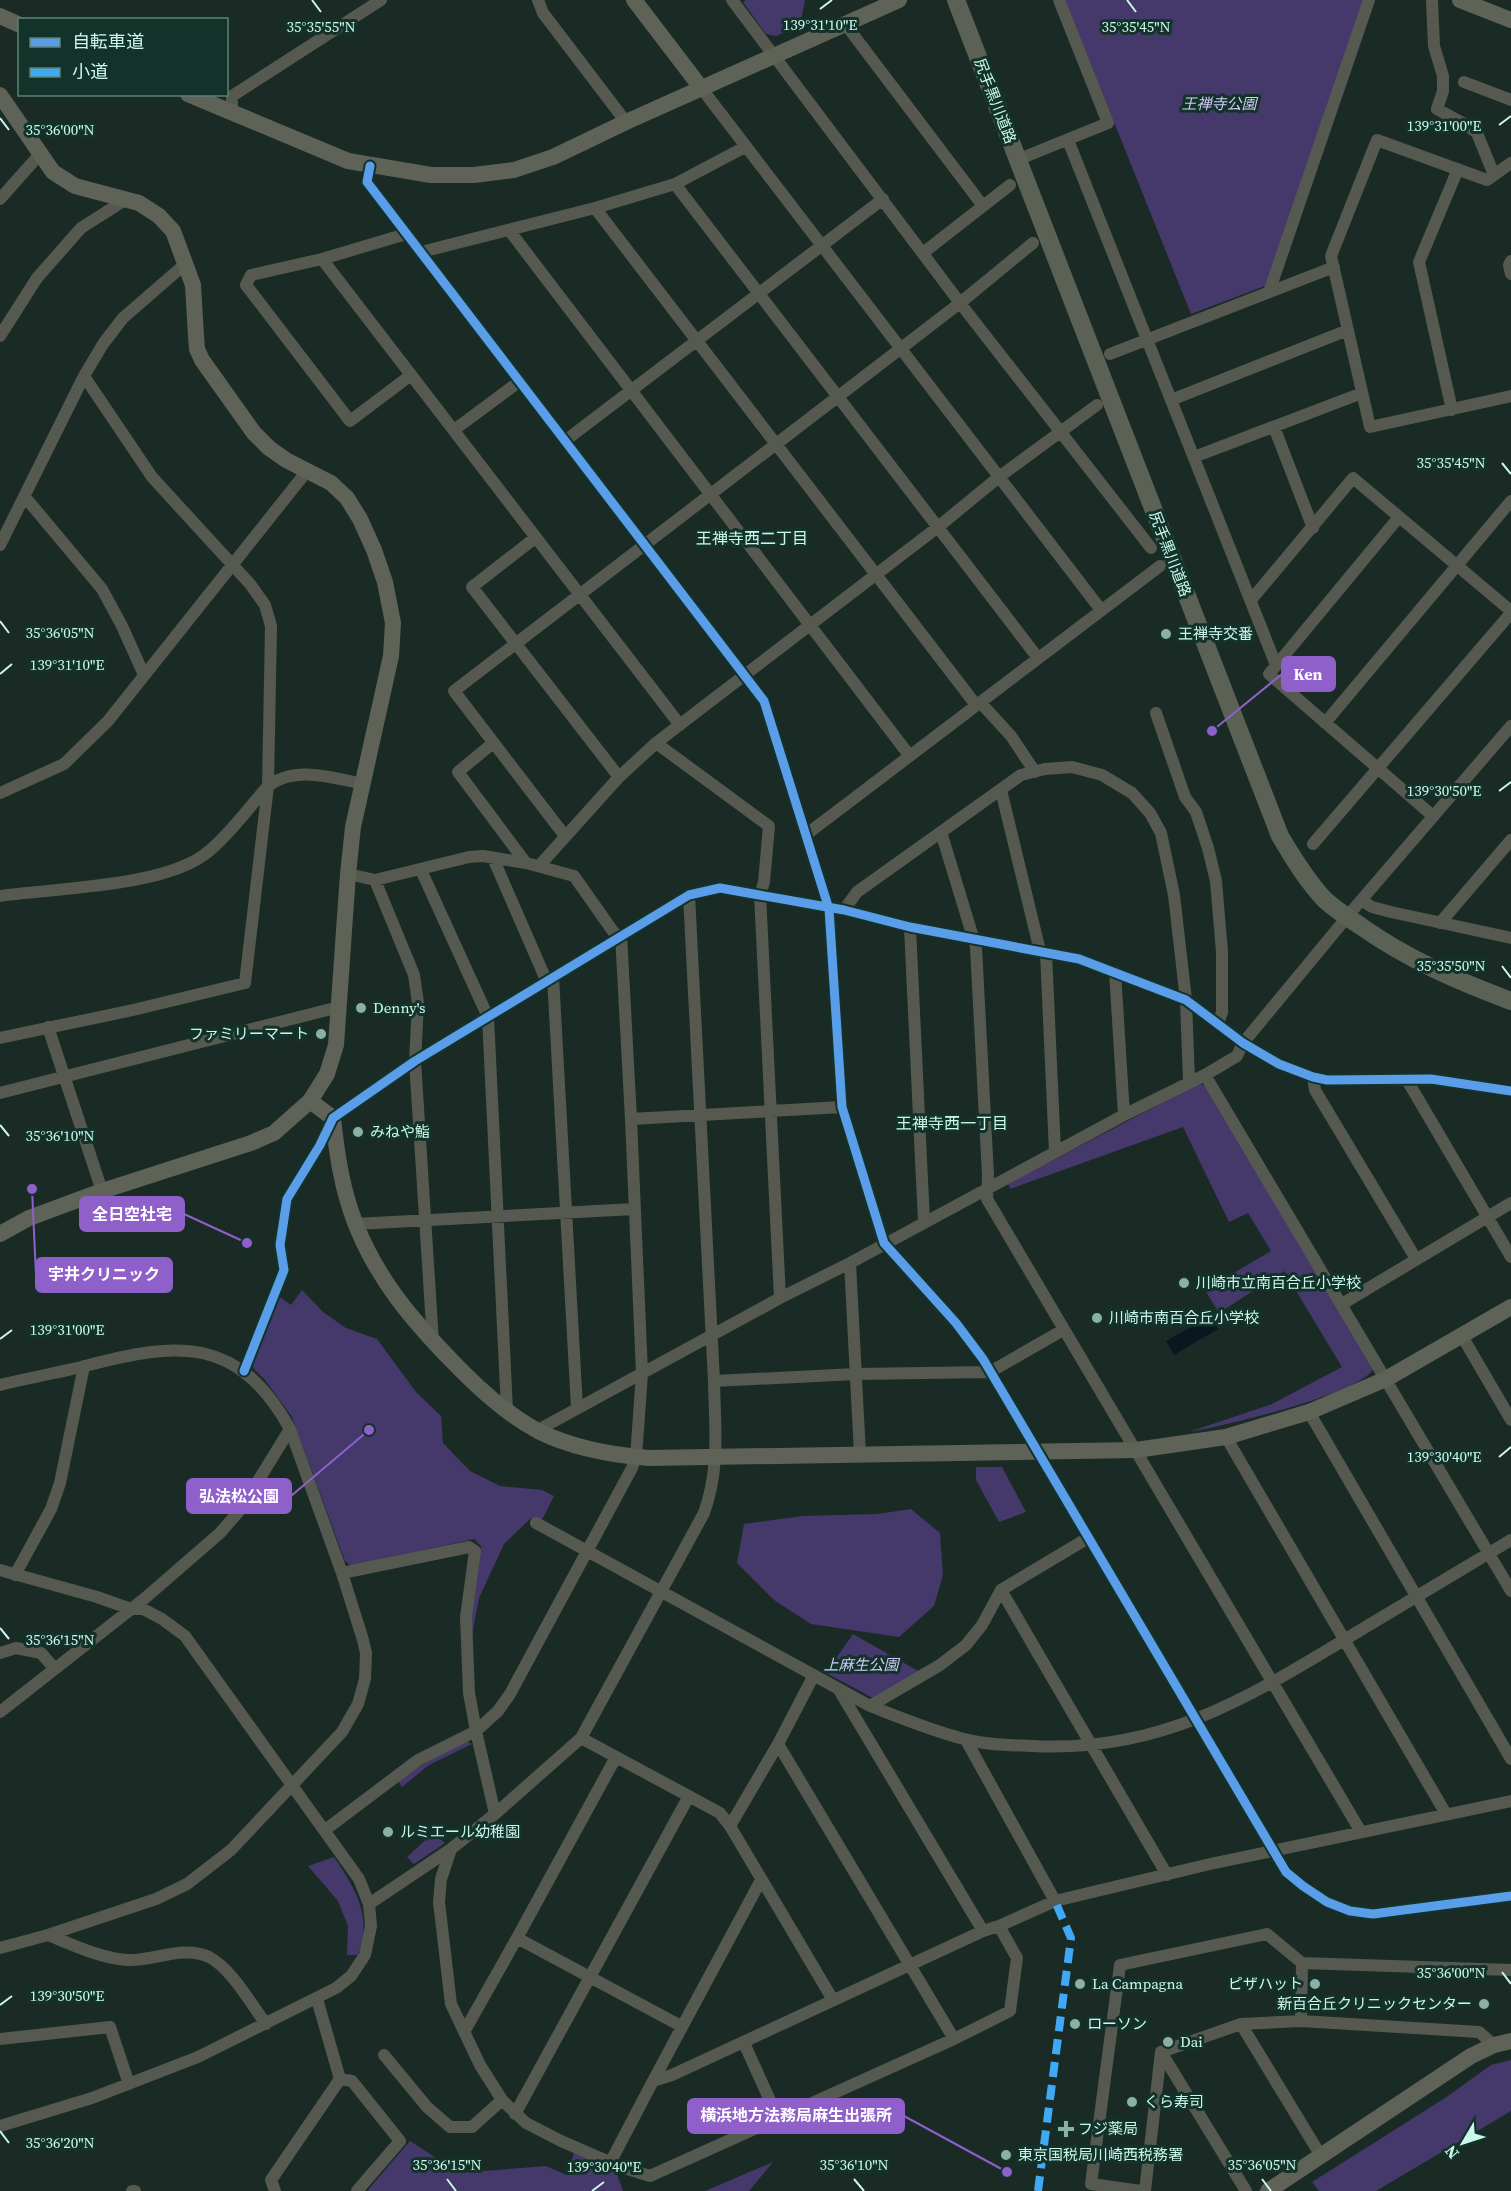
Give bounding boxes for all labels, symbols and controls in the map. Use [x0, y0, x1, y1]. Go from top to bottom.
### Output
text: 139°31'10"E [783, 14, 857, 35]
text: 35°35'55"N [286, 16, 356, 37]
text: 35°35'45"N [1101, 16, 1171, 37]
legend [18, 18, 228, 96]
text: 自転車道 [72, 29, 144, 54]
street label: 尻手黒川道路 [970, 55, 1021, 147]
text: 小道 [72, 59, 108, 84]
park label: 王禅寺公園 [1181, 93, 1258, 114]
text: 139°31'00"E [1407, 115, 1481, 136]
text: 35°36'00"N [25, 119, 95, 140]
text: 35°35'45"N [1416, 452, 1486, 473]
street label: 尻手黒川道路 [1145, 508, 1196, 600]
district label: 王禅寺西二丁目 [696, 527, 808, 549]
text: 35°36'05"N [25, 622, 95, 643]
place label: 王禅寺交番 [1178, 623, 1253, 644]
marker: 王禅寺交番 [1159, 627, 1173, 641]
text: 139°31'10"E [30, 654, 104, 675]
callout: Ken [1282, 657, 1335, 691]
text: Ken [1294, 663, 1323, 685]
text: 139°30'50"E [1407, 780, 1481, 801]
text: 35°35'50"N [1416, 955, 1486, 976]
place label: Denny's [373, 997, 426, 1018]
marker: Denny's [354, 1001, 368, 1015]
place label: ファミリーマート [189, 1023, 309, 1044]
marker: ファミリーマート [314, 1027, 328, 1041]
district label: 王禅寺西一丁目 [896, 1112, 1008, 1134]
place label: みねや鮨 [370, 1121, 430, 1142]
text: 35°36'10"N [25, 1125, 95, 1146]
marker: みねや鮨 [351, 1125, 365, 1139]
callout: 全日空社宅 [80, 1197, 184, 1231]
text: 全日空社宅 [92, 1203, 172, 1225]
callout: 宇井クリニック [36, 1258, 172, 1292]
text: 宇井クリニック [48, 1263, 160, 1285]
place label: 川崎市立南百合丘小学校 [1196, 1272, 1361, 1293]
marker: 川崎市立南百合丘小学校 [1177, 1276, 1191, 1290]
place label: 川崎市南百合丘小学校 [1109, 1307, 1259, 1328]
marker: 川崎市南百合丘小学校 [1090, 1311, 1104, 1325]
text: 139°31'00"E [30, 1319, 104, 1340]
text: 139°30'40"E [1407, 1446, 1481, 1467]
callout: 弘法松公園 [187, 1479, 291, 1513]
text: 弘法松公園 [199, 1485, 279, 1507]
text: 35°36'15"N [25, 1629, 95, 1650]
park label: 上麻生公園 [823, 1654, 900, 1675]
place label: ルミエール幼稚園 [400, 1821, 520, 1842]
marker: ルミエール幼稚園 [381, 1825, 395, 1839]
text: 35°36'00"N [1416, 1962, 1486, 1983]
place label: La Campagna [1092, 1973, 1183, 1994]
place label: ピザハット [1228, 1973, 1303, 1994]
marker: La Campagna [1073, 1977, 1087, 1991]
marker: ピザハット [1308, 1977, 1322, 1991]
text: 139°30'50"E [30, 1985, 104, 2006]
place label: 新百合丘クリニックセンター [1277, 1993, 1472, 2014]
marker: 新百合丘クリニックセンター [1477, 1997, 1491, 2011]
place label: ローソン [1087, 2013, 1147, 2034]
marker: ローソン [1068, 2017, 1082, 2031]
place label: Dai [1180, 2031, 1203, 2052]
marker: Dai [1161, 2035, 1175, 2049]
place label: くら寿司 [1144, 2091, 1204, 2112]
marker: くら寿司 [1125, 2095, 1139, 2109]
callout: 横浜地方法務局麻生出張所 [688, 2099, 904, 2133]
text: 横浜地方法務局麻生出張所 [700, 2104, 892, 2126]
north arrow [1433, 2113, 1493, 2173]
place label: フジ薬局 [1078, 2118, 1138, 2139]
marker: フジ薬局 [1059, 2122, 1073, 2136]
text: 35°36'20"N [25, 2132, 95, 2153]
text: N [1439, 2141, 1464, 2164]
place label: 東京国税局川崎西税務署 [1018, 2144, 1183, 2165]
marker: 東京国税局川崎西税務署 [999, 2148, 1013, 2162]
text: 35°36'15"N [412, 2154, 482, 2175]
text: 35°36'10"N [819, 2154, 889, 2175]
text: 35°36'05"N [1227, 2154, 1297, 2175]
text: 139°30'40"E [567, 2156, 641, 2177]

